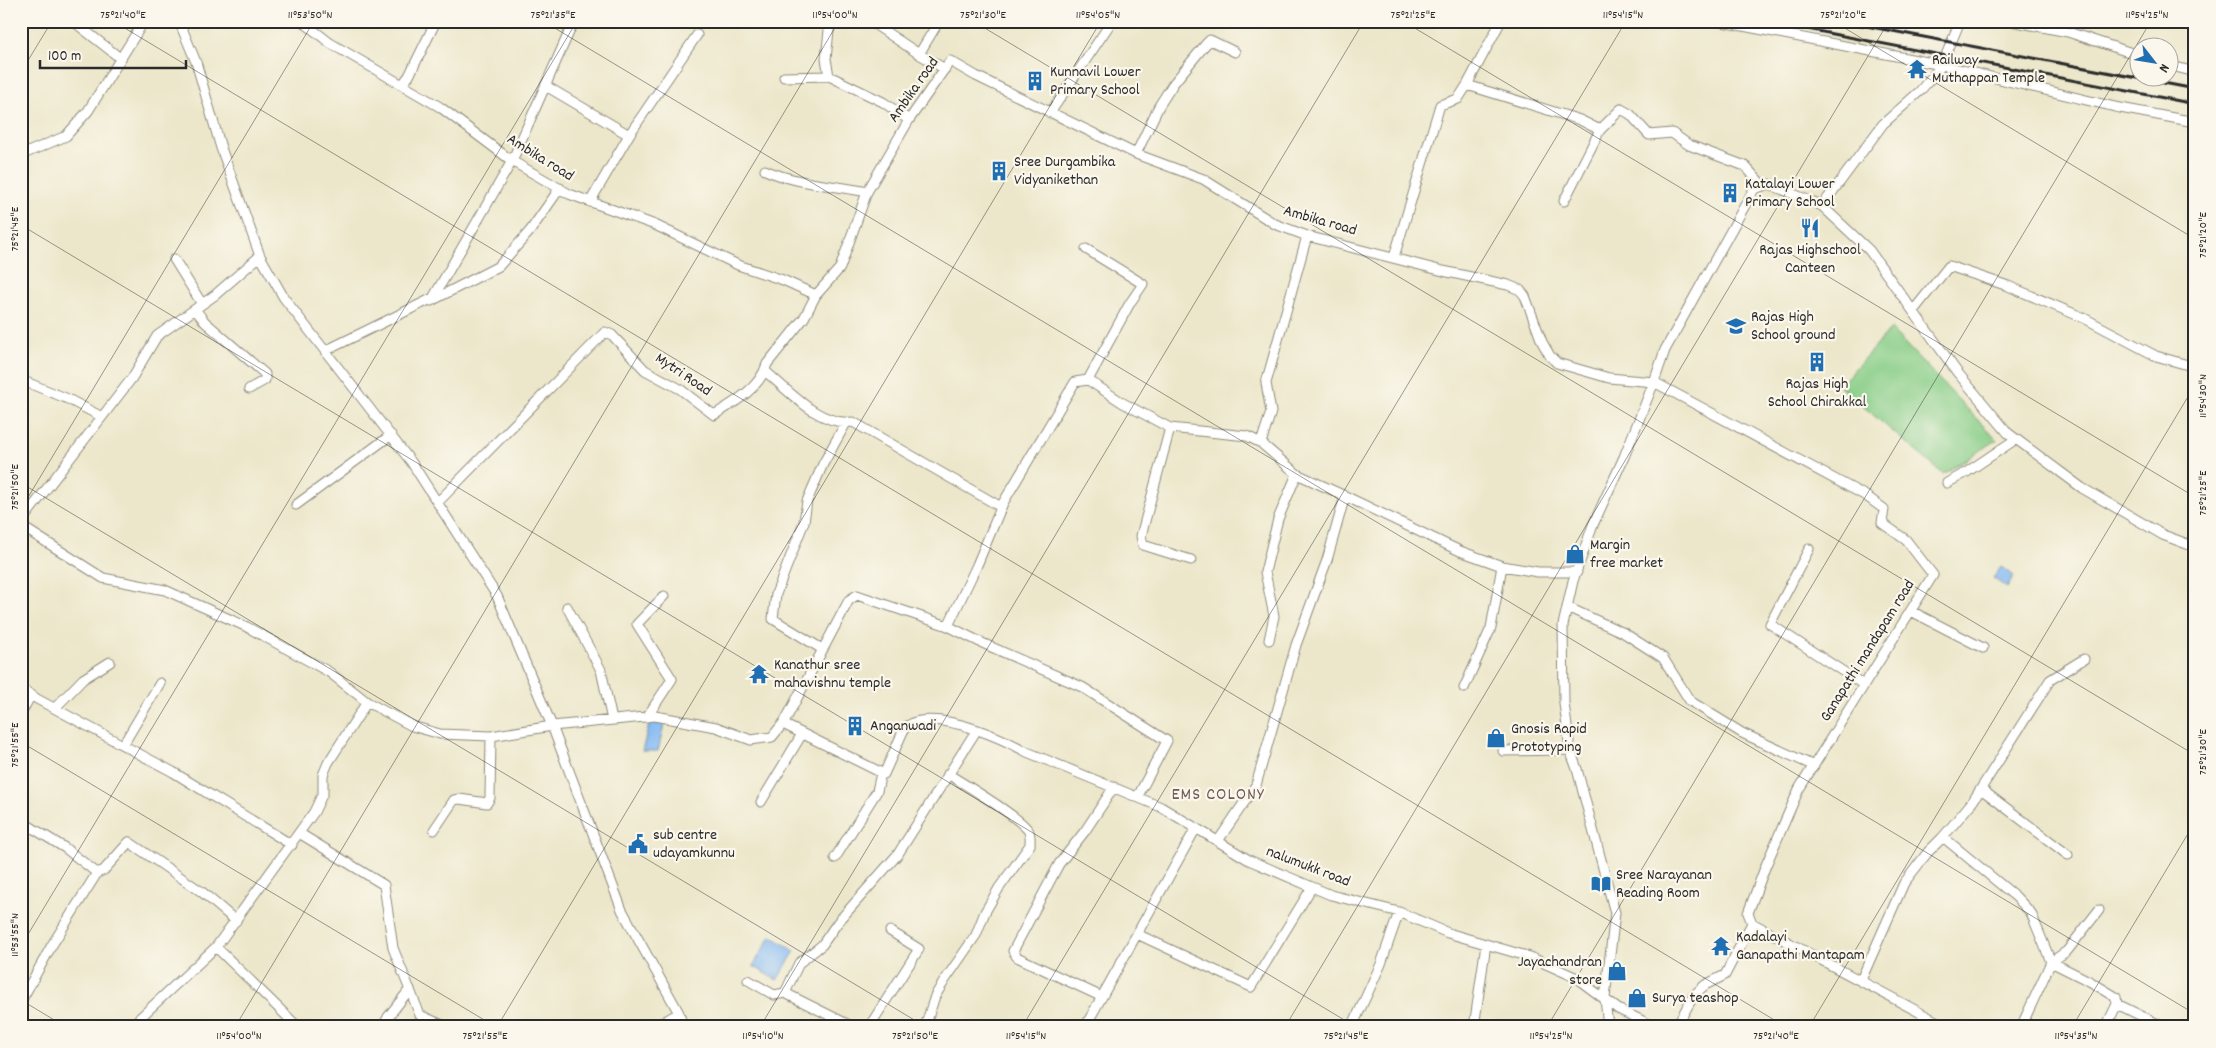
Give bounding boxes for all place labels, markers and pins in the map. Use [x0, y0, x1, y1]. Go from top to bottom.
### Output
place label: Railway Muthappan Temple [1932, 49, 2045, 90]
temple icon: Railway Muthappan Temple [1906, 58, 1928, 80]
place label: Kunnavil Lower Primary School [1050, 61, 1141, 102]
building icon: Kunnavil Lower Primary School [1024, 70, 1046, 92]
place label: Sree Durgambika Vidyanikethan [1014, 151, 1116, 192]
building icon: Sree Durgambika Vidyanikethan [988, 160, 1010, 182]
place label: Katalayi Lower Primary School [1745, 173, 1835, 214]
building icon: Katalayi Lower Primary School [1719, 182, 1741, 204]
restaurant icon: Rajas Highschool Canteen [1799, 217, 1821, 239]
place label: Rajas Highschool Canteen [1759, 239, 1861, 280]
place label: Rajas High School ground [1751, 306, 1835, 347]
school or university icon: Rajas High School ground [1725, 315, 1747, 337]
building icon: Rajas High School Chirakkal [1806, 351, 1828, 373]
place label: Rajas High School Chirakkal [1768, 373, 1866, 414]
place label: Margin free market [1590, 534, 1663, 575]
shop icon: Margin free market [1564, 543, 1586, 565]
place label: Kanathur sree mahavishnu temple [774, 654, 891, 695]
temple icon: Kanathur sree mahavishnu temple [748, 663, 770, 685]
building icon: Anganwadi [844, 715, 866, 737]
place label: Anganwadi [870, 715, 936, 738]
place label: Gnosis Rapid Prototyping [1511, 718, 1587, 759]
shop icon: Gnosis Rapid Prototyping [1485, 727, 1507, 749]
place label: sub centre udayamkunnu [653, 824, 735, 865]
public building icon: sub centre udayamkunnu [627, 833, 649, 855]
place label: Sree Narayanan Reading Room [1616, 864, 1712, 905]
library icon: Sree Narayanan Reading Room [1590, 873, 1612, 895]
place label: Kadalayi Ganapathi Mantapam [1736, 926, 1865, 967]
temple icon: Kadalayi Ganapathi Mantapam [1710, 935, 1732, 957]
place label: Jayachandran store [1518, 951, 1602, 992]
shop icon: Jayachandran store [1606, 960, 1628, 982]
shop icon: Surya teashop [1626, 987, 1648, 1009]
place label: Surya teashop [1652, 987, 1739, 1010]

